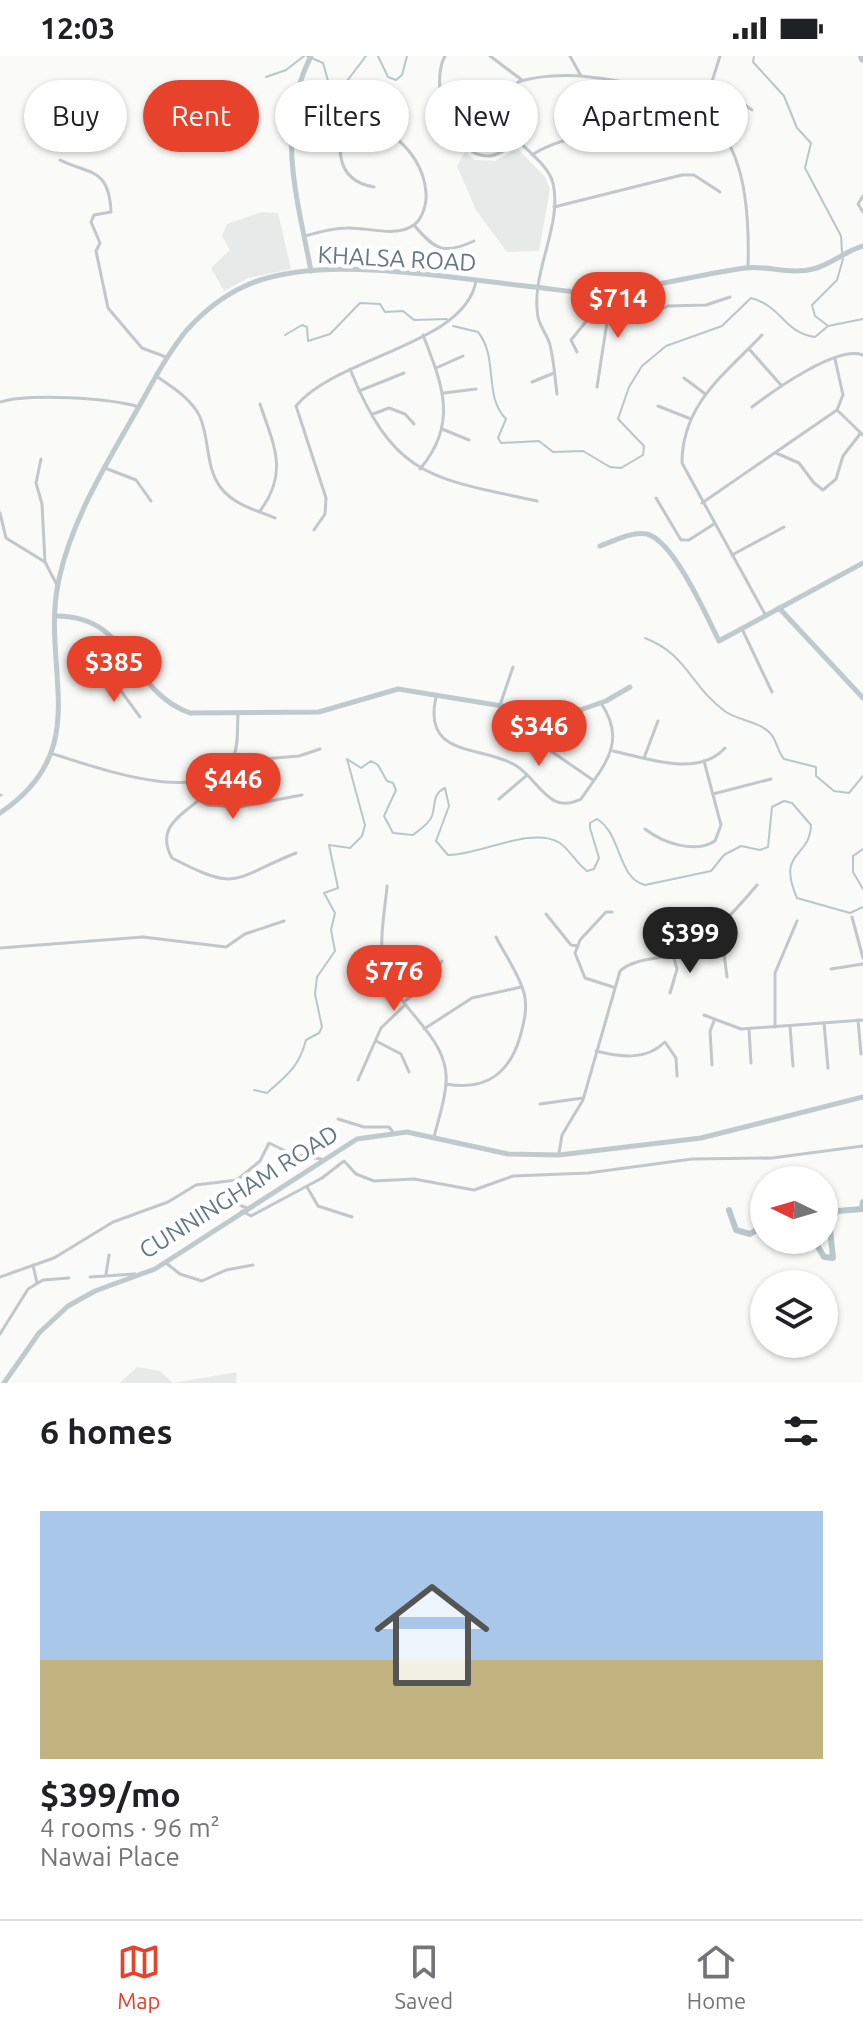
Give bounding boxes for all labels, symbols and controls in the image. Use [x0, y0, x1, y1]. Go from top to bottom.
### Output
text: 12:03 [40, 11, 115, 45]
chip: Buy [24, 80, 127, 152]
chip: Rent [143, 80, 259, 152]
chip: Filters [275, 80, 409, 152]
chip: New [425, 80, 538, 152]
chip: Apartment [554, 80, 748, 152]
street label: KHALSA ROAD [317, 241, 477, 276]
pin: $714 [571, 272, 665, 340]
text: $714 [589, 283, 647, 312]
pin: $385 [67, 636, 161, 704]
text: $385 [85, 647, 143, 676]
pin: $346 [492, 700, 586, 768]
text: $346 [510, 711, 568, 740]
pin: $446 [186, 753, 280, 821]
text: $446 [204, 764, 262, 793]
pin: $399 [643, 907, 737, 975]
text: $399 [661, 918, 719, 947]
pin: $776 [347, 945, 441, 1013]
text: $776 [365, 956, 423, 985]
street label: CUNNINGHAM ROAD [134, 1119, 343, 1264]
north arrow [750, 1166, 838, 1254]
map controls [750, 1166, 838, 1358]
button: layers [750, 1270, 838, 1358]
icon: filters [779, 1409, 823, 1453]
text: 6 homes [40, 1412, 173, 1450]
icon: home [360, 1563, 504, 1707]
text: $399/mo [40, 1775, 181, 1813]
text: 4 rooms · 96 m² [40, 1813, 220, 1842]
text: Nawai Place [40, 1842, 180, 1871]
tab: Map [117, 1940, 161, 2013]
tab: Saved [395, 1940, 453, 2013]
tab: Home [687, 1940, 746, 2013]

